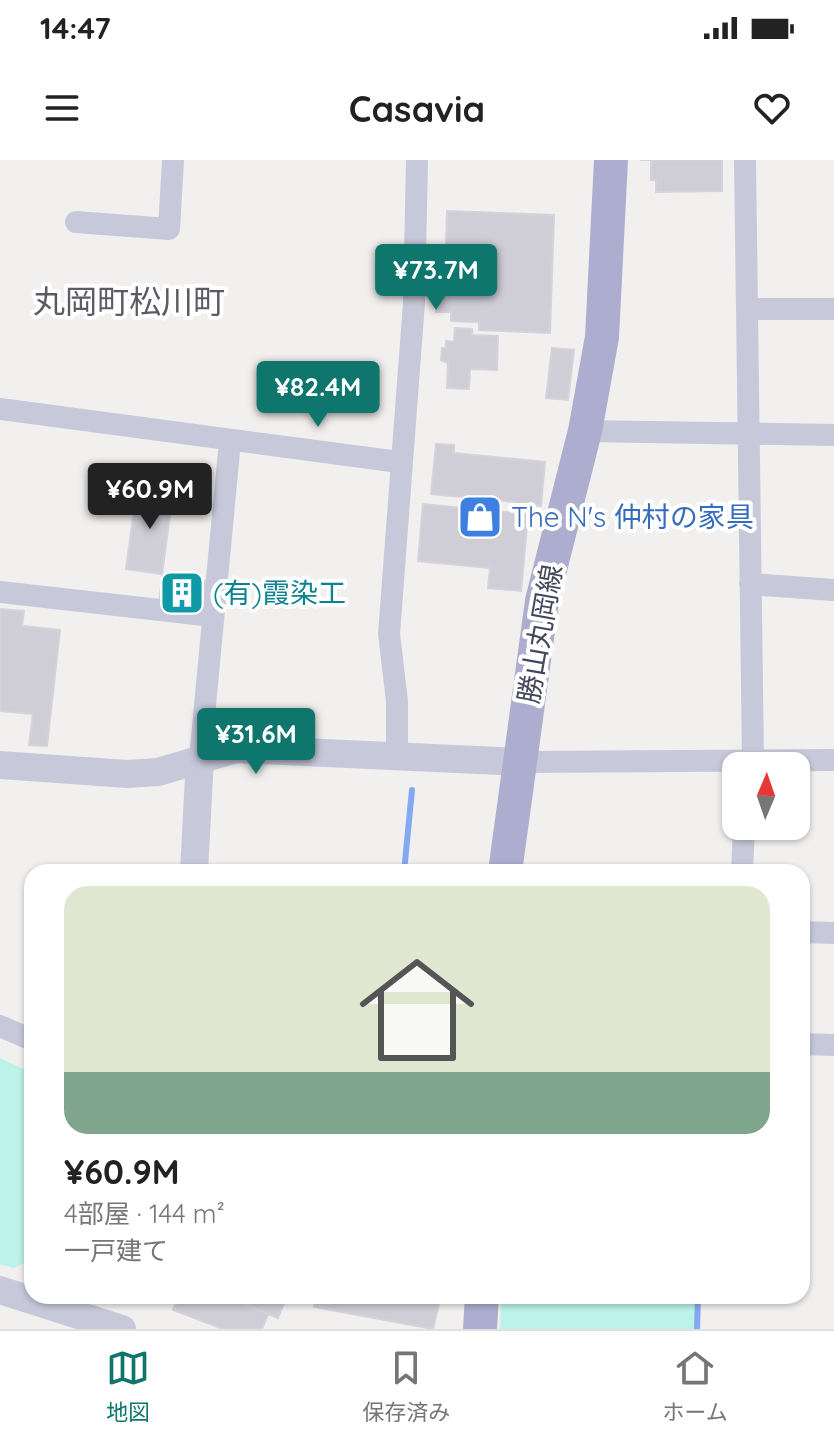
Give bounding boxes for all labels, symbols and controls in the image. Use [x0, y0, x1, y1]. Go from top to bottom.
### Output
text: 14:47 [40, 9, 111, 47]
icon: menu [40, 86, 84, 130]
text: Casavia [349, 86, 485, 131]
icon: heart [750, 86, 794, 130]
pin: ¥73.7M [371, 244, 501, 312]
text: ¥73.7M [393, 253, 479, 286]
district label: 丸岡町松川町 [33, 281, 225, 321]
pin: ¥82.4M [253, 361, 383, 429]
text: ¥82.4M [275, 370, 361, 403]
pin: ¥60.9M [85, 463, 215, 531]
text: ¥60.9M [106, 472, 194, 505]
shop icon: The N's 仲村の家具 [456, 493, 504, 541]
place label: The N's 仲村の家具 [511, 499, 754, 534]
street label: 勝山丸岡線 [510, 562, 569, 706]
building icon: (有)霞染工 [158, 569, 206, 617]
place label: (有)霞染工 [213, 575, 346, 610]
pin: ¥31.6M [191, 708, 321, 776]
text: ¥31.6M [215, 717, 297, 750]
north arrow [722, 752, 810, 840]
map controls [722, 752, 810, 840]
icon: home [345, 938, 489, 1082]
text: ¥60.9M [64, 1150, 180, 1193]
text: 4部屋 · 144 m² [64, 1197, 225, 1230]
text: 一戸建て [64, 1234, 168, 1267]
tab: 地図 [106, 1346, 150, 1426]
tab: 保存済み [362, 1346, 450, 1426]
tab: ホーム [663, 1346, 728, 1426]

